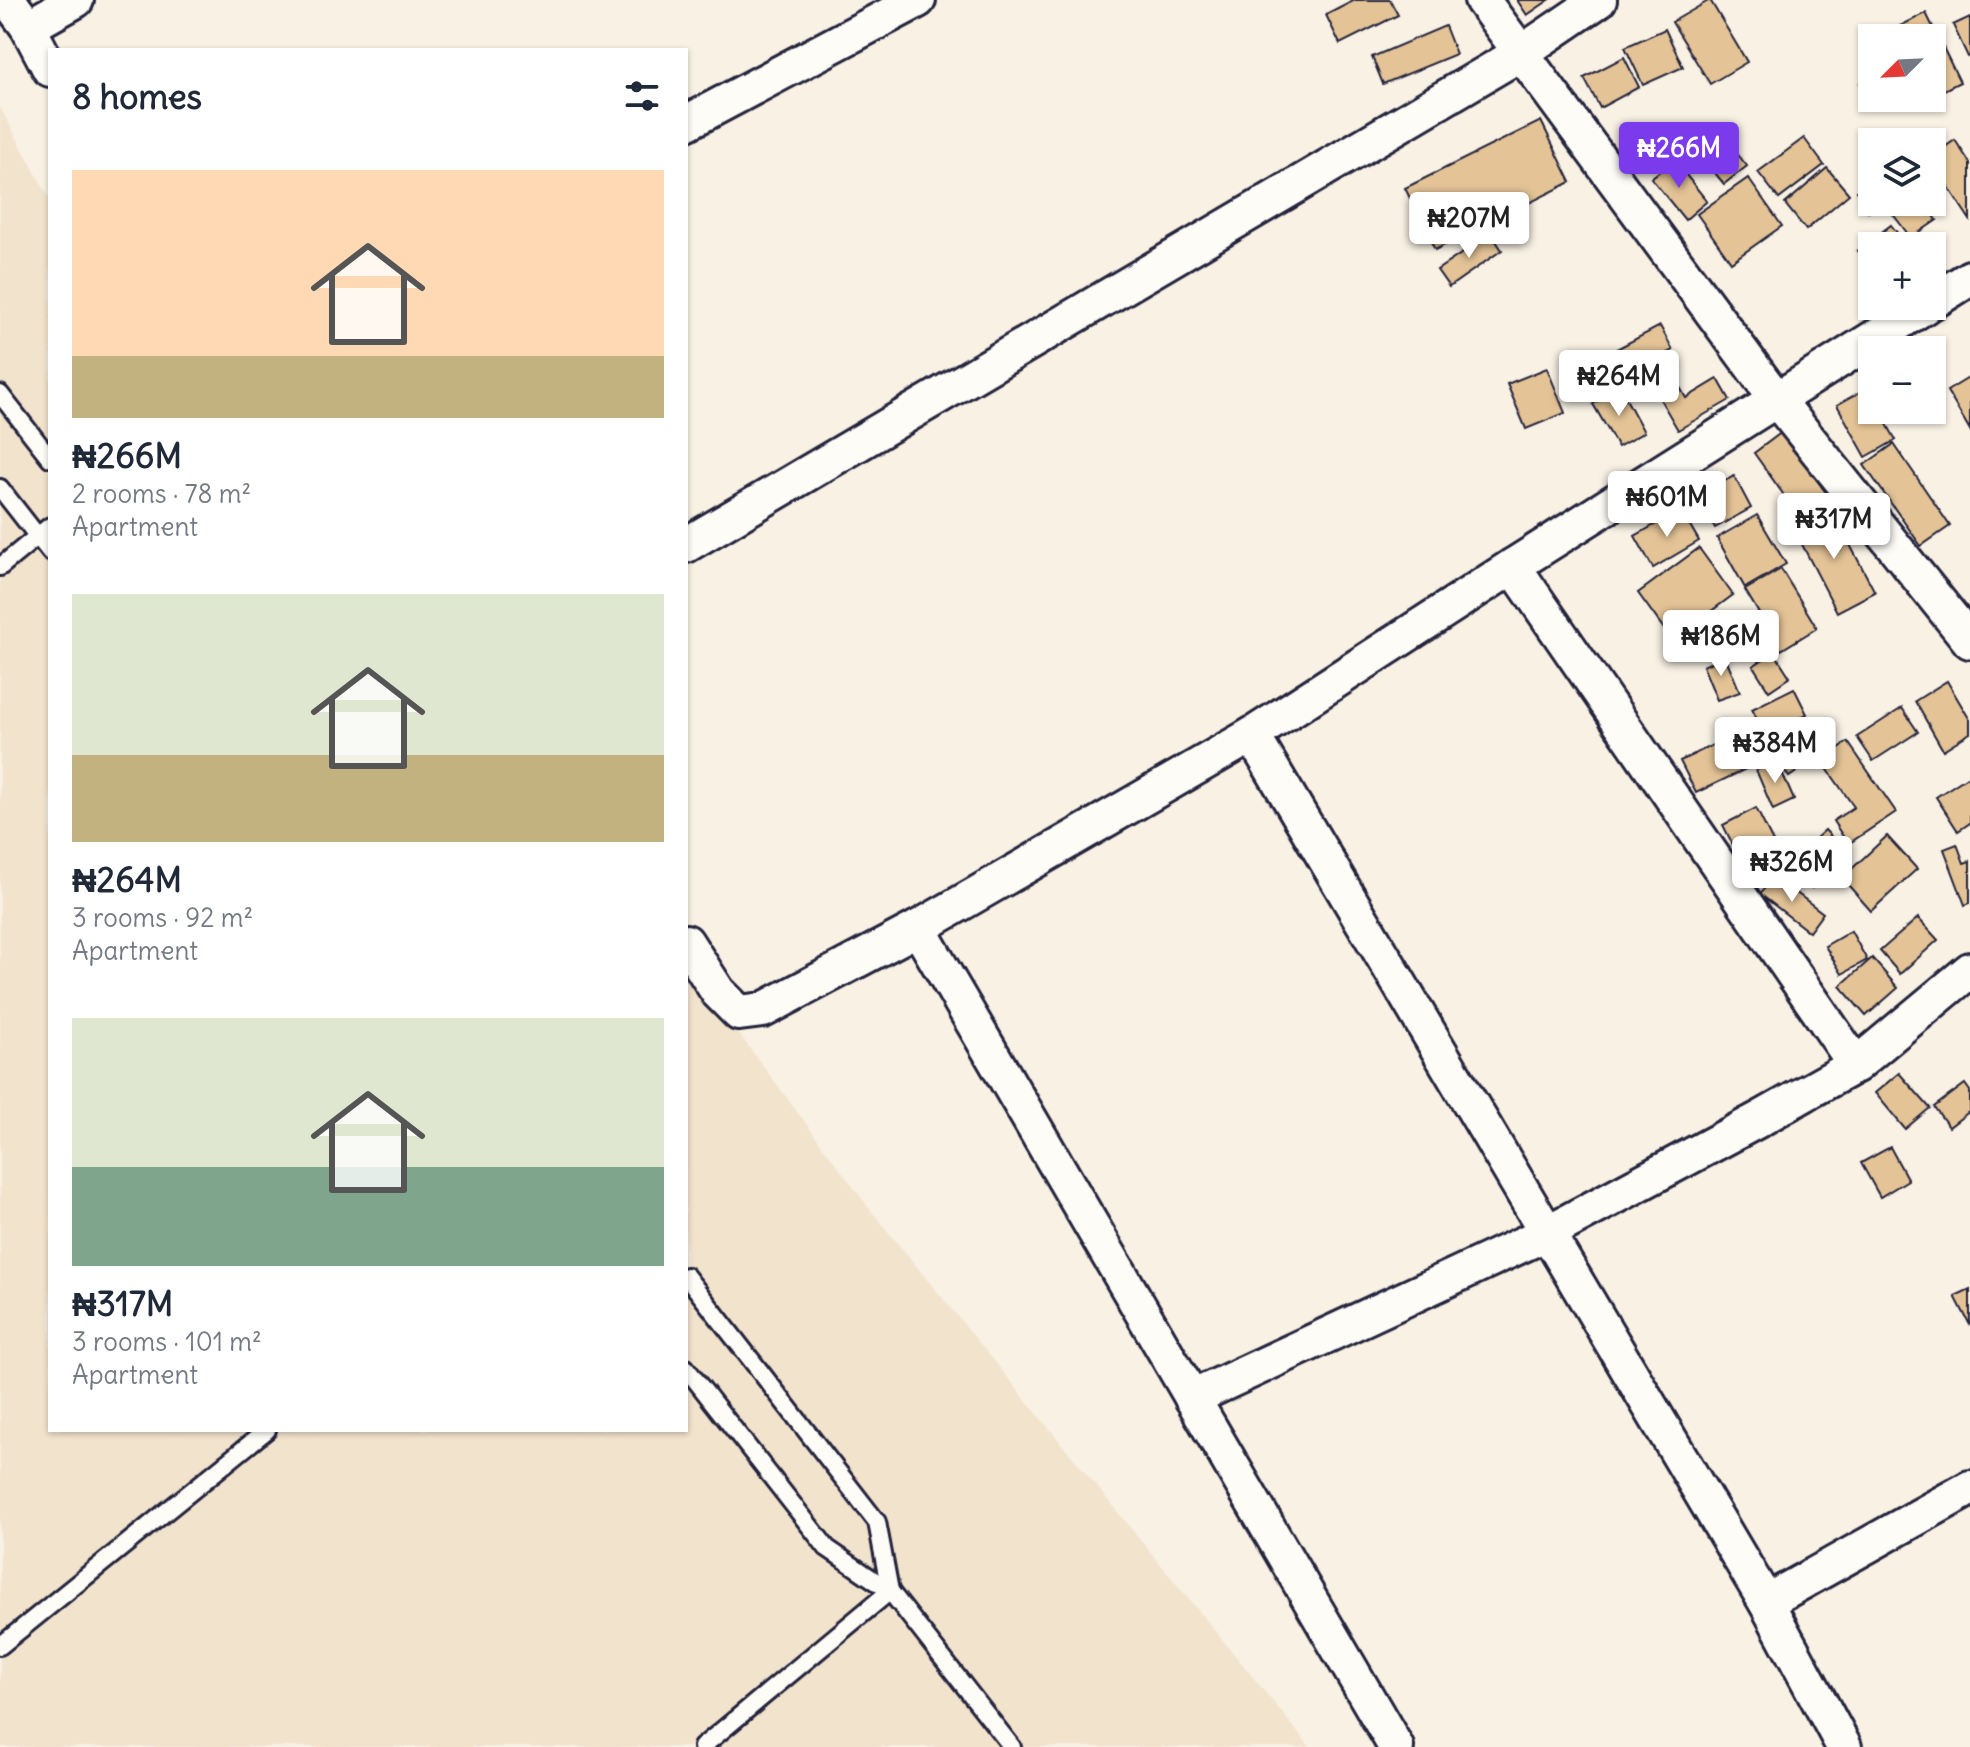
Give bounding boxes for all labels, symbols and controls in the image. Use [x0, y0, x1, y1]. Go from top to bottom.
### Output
north arrow [1858, 24, 1946, 112]
map controls [1858, 24, 1946, 424]
icon: filters [620, 74, 664, 118]
text: 8 homes [72, 75, 202, 118]
pin: ₦266M [1623, 122, 1735, 190]
button: layers [1858, 128, 1946, 216]
text: ₦266M [1637, 131, 1721, 164]
pin: ₦207M [1413, 192, 1525, 260]
text: ₦207M [1427, 201, 1511, 234]
icon: home [296, 222, 440, 366]
button: + [1858, 232, 1946, 320]
button: − [1858, 336, 1946, 424]
pin: ₦264M [1563, 350, 1675, 418]
text: ₦264M [1577, 359, 1661, 392]
text: ₦266M [72, 434, 182, 477]
pin: ₦601M [1611, 471, 1723, 539]
text: 2 rooms · 78 m² [72, 477, 251, 510]
text: ₦601M [1626, 480, 1708, 513]
pin: ₦317M [1778, 493, 1890, 561]
text: ₦317M [1795, 502, 1873, 535]
text: Apartment [72, 510, 198, 543]
pin: ₦186M [1665, 610, 1777, 678]
text: ₦186M [1681, 619, 1761, 652]
icon: home [296, 646, 440, 790]
pin: ₦384M [1719, 717, 1831, 785]
text: ₦384M [1733, 726, 1817, 759]
pin: ₦326M [1736, 836, 1848, 904]
text: ₦326M [1750, 845, 1834, 878]
text: ₦264M [72, 858, 182, 901]
text: 3 rooms · 92 m² [72, 901, 253, 934]
text: Apartment [72, 934, 198, 967]
icon: home [296, 1070, 440, 1214]
text: ₦317M [72, 1282, 173, 1325]
text: 3 rooms · 101 m² [72, 1325, 262, 1358]
text: Apartment [72, 1358, 198, 1391]

